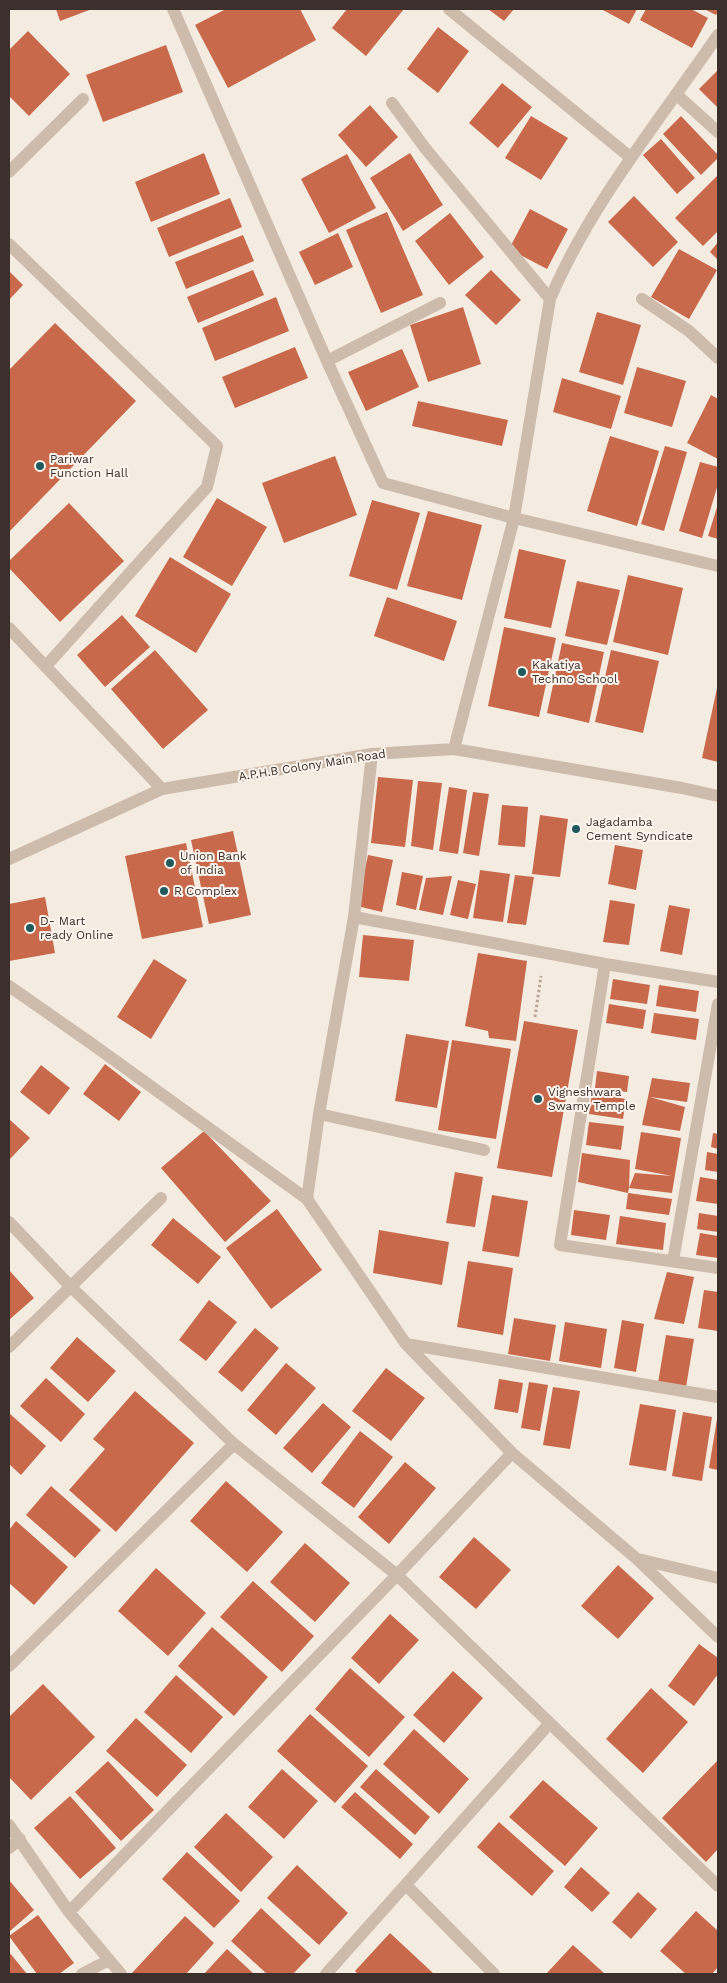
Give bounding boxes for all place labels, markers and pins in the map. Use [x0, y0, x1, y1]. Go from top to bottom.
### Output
place label: Pariwar Function Hall [50, 452, 129, 480]
marker: Pariwar Function Hall [34, 460, 46, 472]
place label: Kakatiya Techno School [532, 658, 618, 686]
marker: Kakatiya Techno School [516, 666, 528, 678]
place label: Jagadamba Cement Syndicate [586, 815, 693, 843]
marker: Jagadamba Cement Syndicate [570, 823, 582, 835]
place label: Union Bank of India [180, 849, 247, 877]
marker: Union Bank of India [164, 857, 176, 869]
place label: R Complex [174, 884, 237, 898]
marker: R Complex [158, 885, 170, 897]
place label: D- Mart ready Online [40, 914, 114, 942]
marker: D- Mart ready Online [24, 922, 36, 934]
place label: Vigneshwara Swamy Temple [548, 1085, 636, 1113]
marker: Vigneshwara Swamy Temple [532, 1093, 544, 1105]

